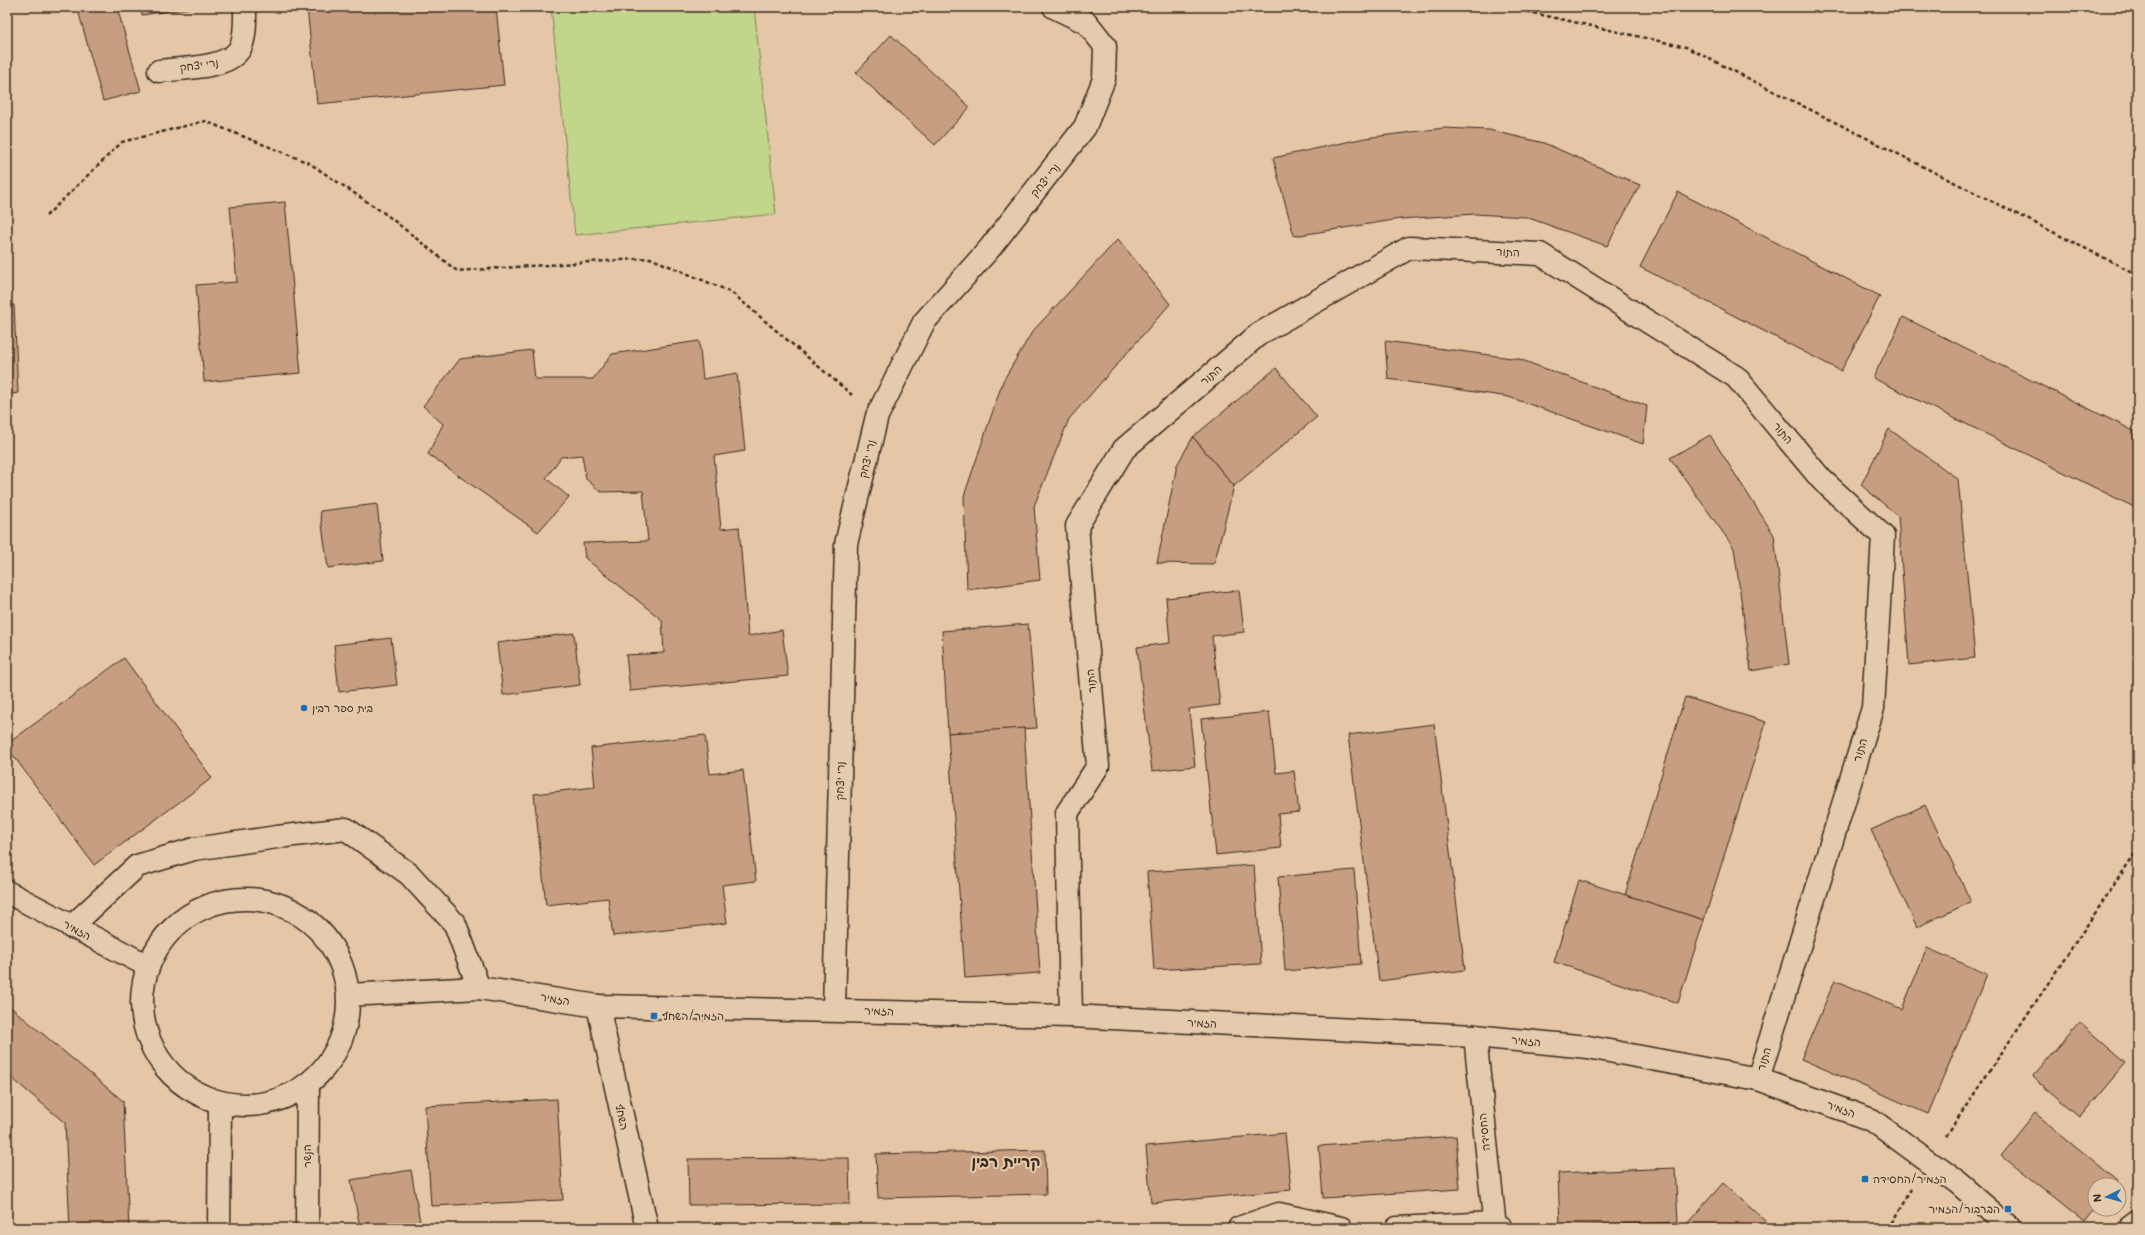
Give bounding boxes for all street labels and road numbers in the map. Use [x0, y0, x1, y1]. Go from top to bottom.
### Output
street label: נרי יצחק [179, 54, 219, 75]
street label: נרי יצחק [1027, 160, 1063, 200]
street label: התור [1496, 243, 1520, 260]
street label: התור [1197, 361, 1225, 388]
street label: התור [1770, 419, 1797, 447]
street label: נרי יצחק [855, 438, 878, 480]
street label: התור [1082, 668, 1099, 694]
street label: התור [1849, 736, 1870, 764]
street label: נרי יצחק [832, 761, 847, 801]
street label: הזמיר [61, 916, 94, 943]
street label: הזמיר [539, 989, 571, 1008]
street label: הזמיר [864, 1002, 894, 1019]
street label: הזמיר [1187, 1014, 1217, 1031]
street label: הזמיר [1510, 1031, 1542, 1050]
street label: התור [1753, 1045, 1774, 1073]
street label: הזמיר [1825, 1096, 1858, 1121]
street label: השחף [612, 1102, 633, 1131]
street label: החסידה [1474, 1112, 1493, 1152]
street label: הנשר [299, 1144, 314, 1168]

